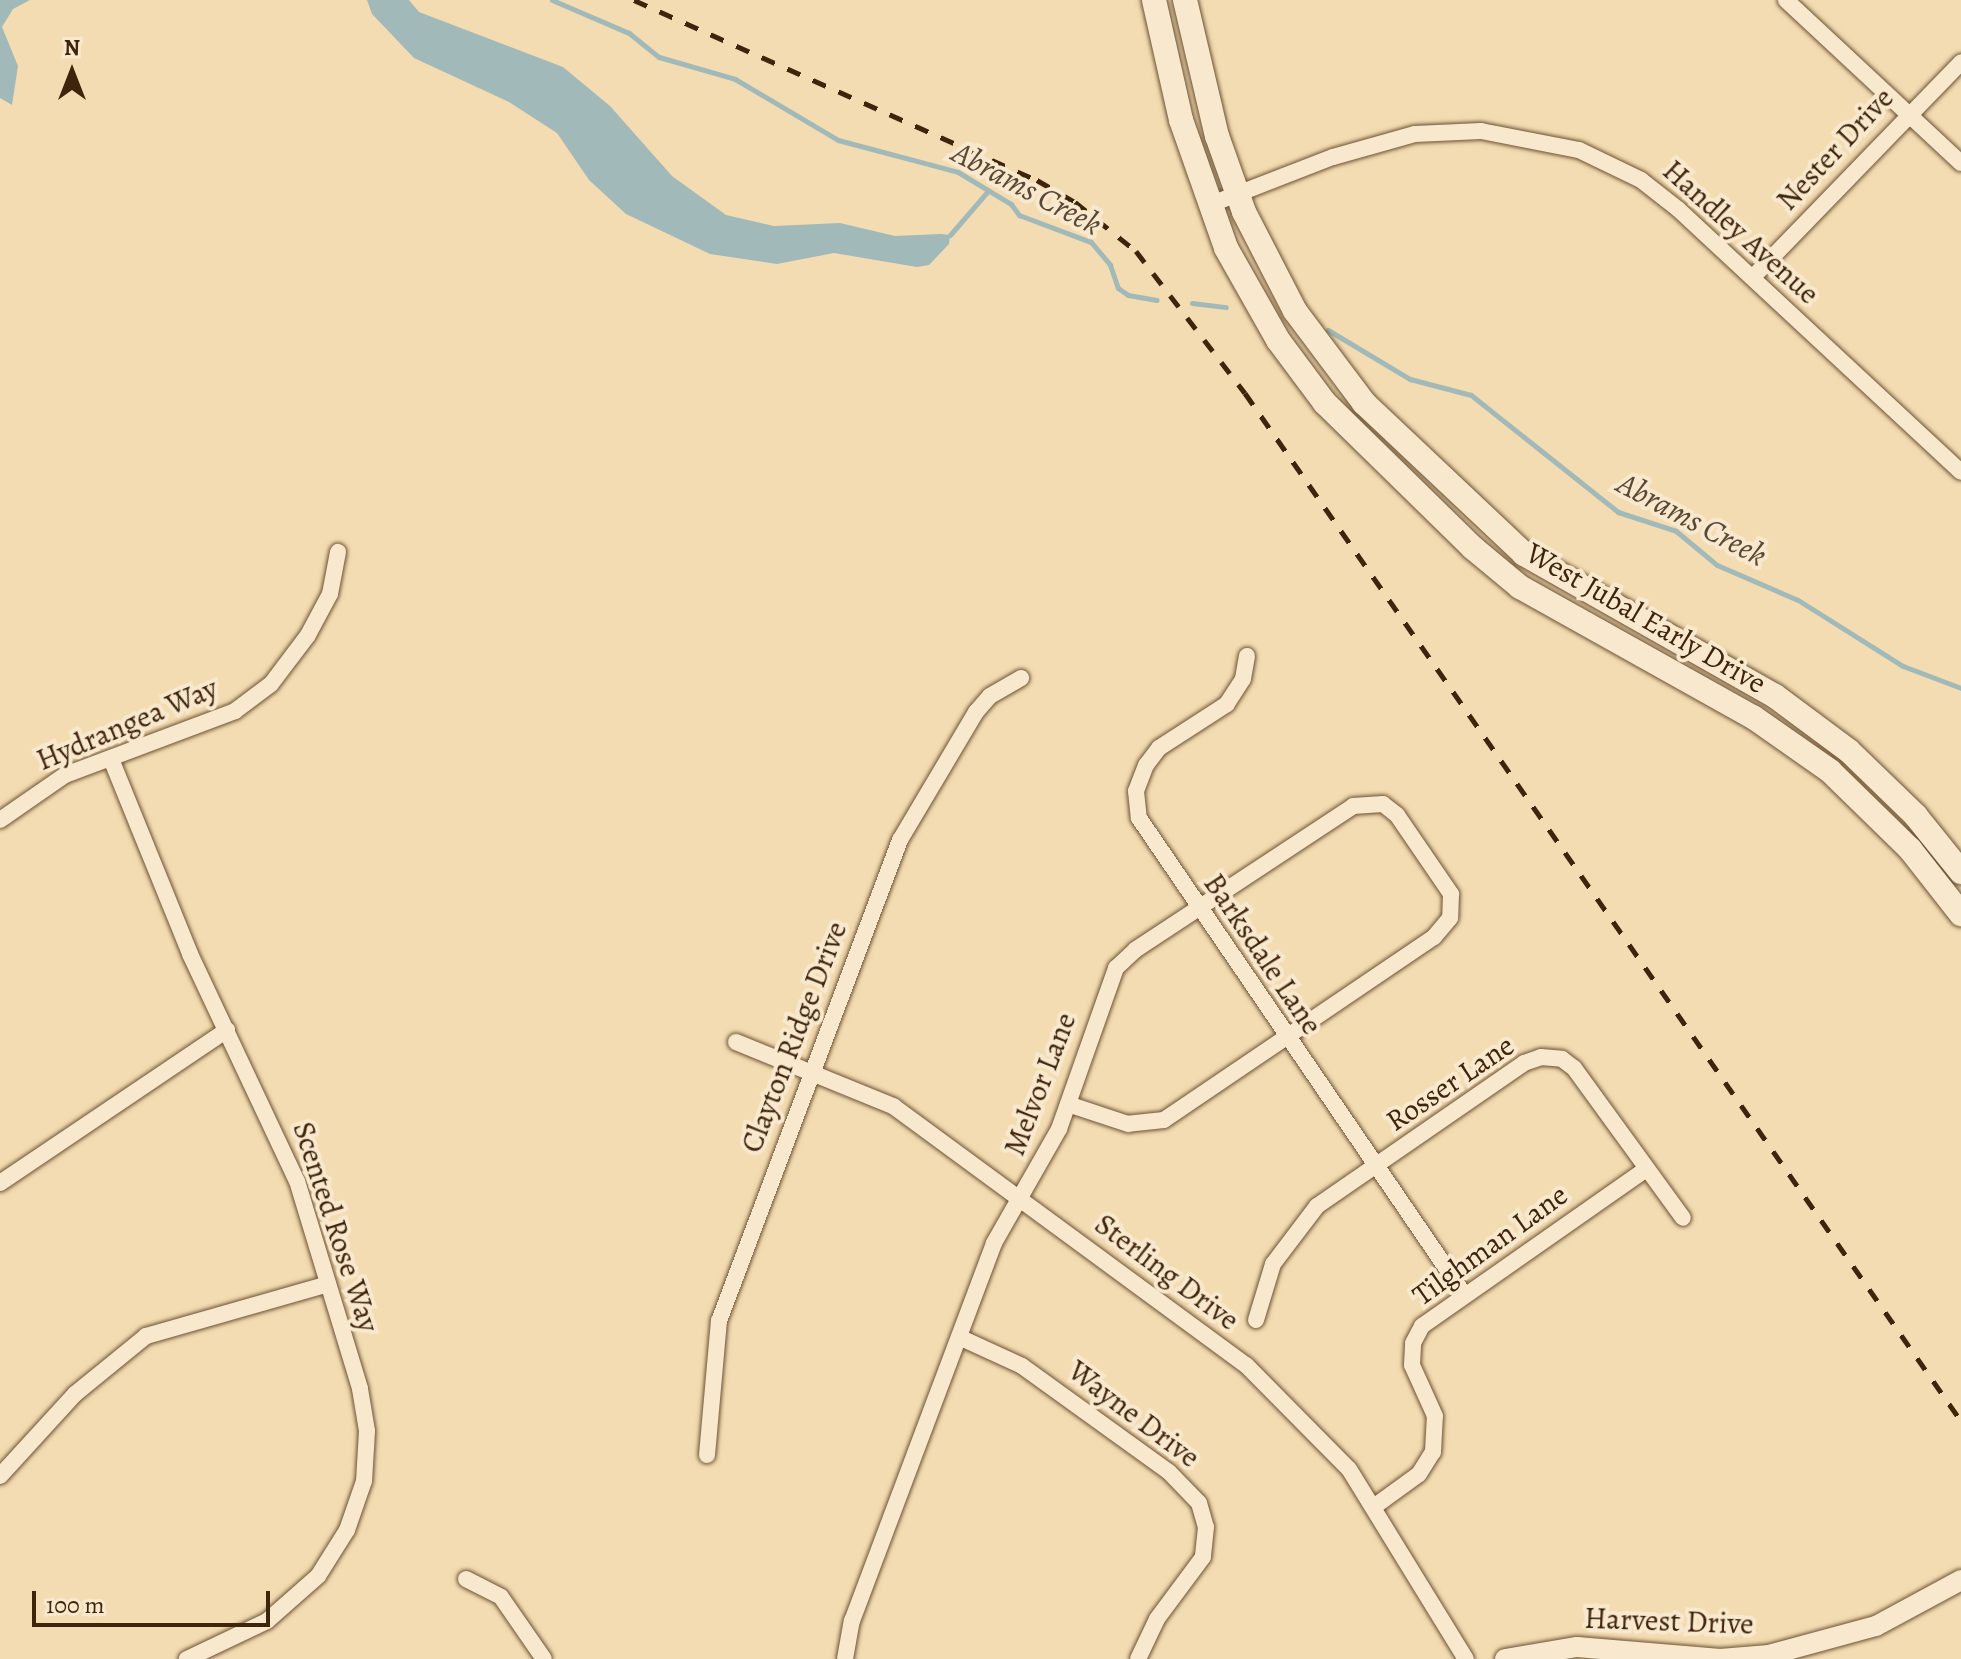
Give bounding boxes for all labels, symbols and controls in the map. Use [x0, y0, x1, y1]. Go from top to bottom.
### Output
north arrow [32, 32, 112, 112]
text: N [64, 33, 80, 63]
street label: Nester Drive [1769, 80, 1901, 218]
water label: Abrams Creek [946, 133, 1108, 243]
street label: Handley Avenue [1655, 152, 1827, 312]
water label: Abrams Creek [1611, 464, 1773, 574]
street label: West Jubal Early Drive [1520, 535, 1772, 701]
street label: Hydrangea Way [31, 670, 223, 778]
street label: Barksdale Lane [1196, 867, 1330, 1041]
street label: Clayton Ridge Drive [733, 916, 855, 1158]
street label: Melvor Lane [996, 1008, 1084, 1160]
street label: Rosser Lane [1379, 1027, 1521, 1139]
street label: Scented Rose Way [285, 1117, 387, 1337]
street label: Tilghman Lane [1406, 1177, 1574, 1313]
street label: Sterling Drive [1088, 1206, 1246, 1338]
street label: Wayne Drive [1061, 1353, 1207, 1475]
scale bar [36, 1575, 274, 1625]
text: 100 m [46, 1589, 105, 1621]
street label: Harvest Drive [1584, 1600, 1754, 1642]

